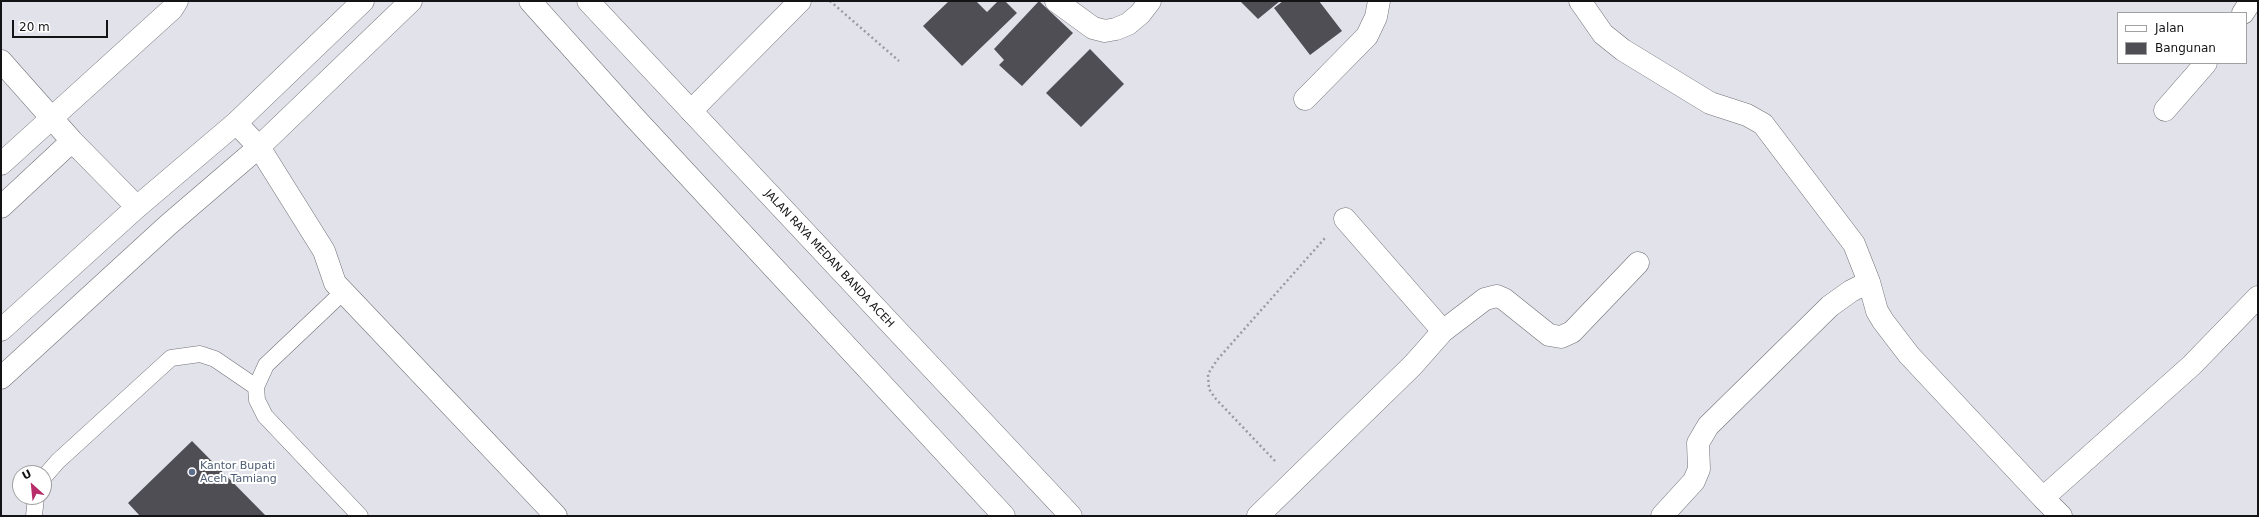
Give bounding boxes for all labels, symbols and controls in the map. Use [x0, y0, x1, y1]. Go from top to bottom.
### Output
scale bar [14, 12, 110, 38]
legend [2117, 12, 2247, 64]
text: 20 m [19, 20, 50, 34]
text: Jalan [2155, 21, 2184, 35]
text: Bangunan [2155, 41, 2216, 55]
street label: JALAN RAYA MEDAN BANDA ACEH [762, 187, 896, 331]
place label: Kantor Bupati Aceh Tamiang [200, 459, 277, 485]
north arrow [12, 465, 52, 505]
text: U [20, 467, 34, 483]
marker: Kantor Bupati Aceh Tamiang [187, 467, 197, 477]

